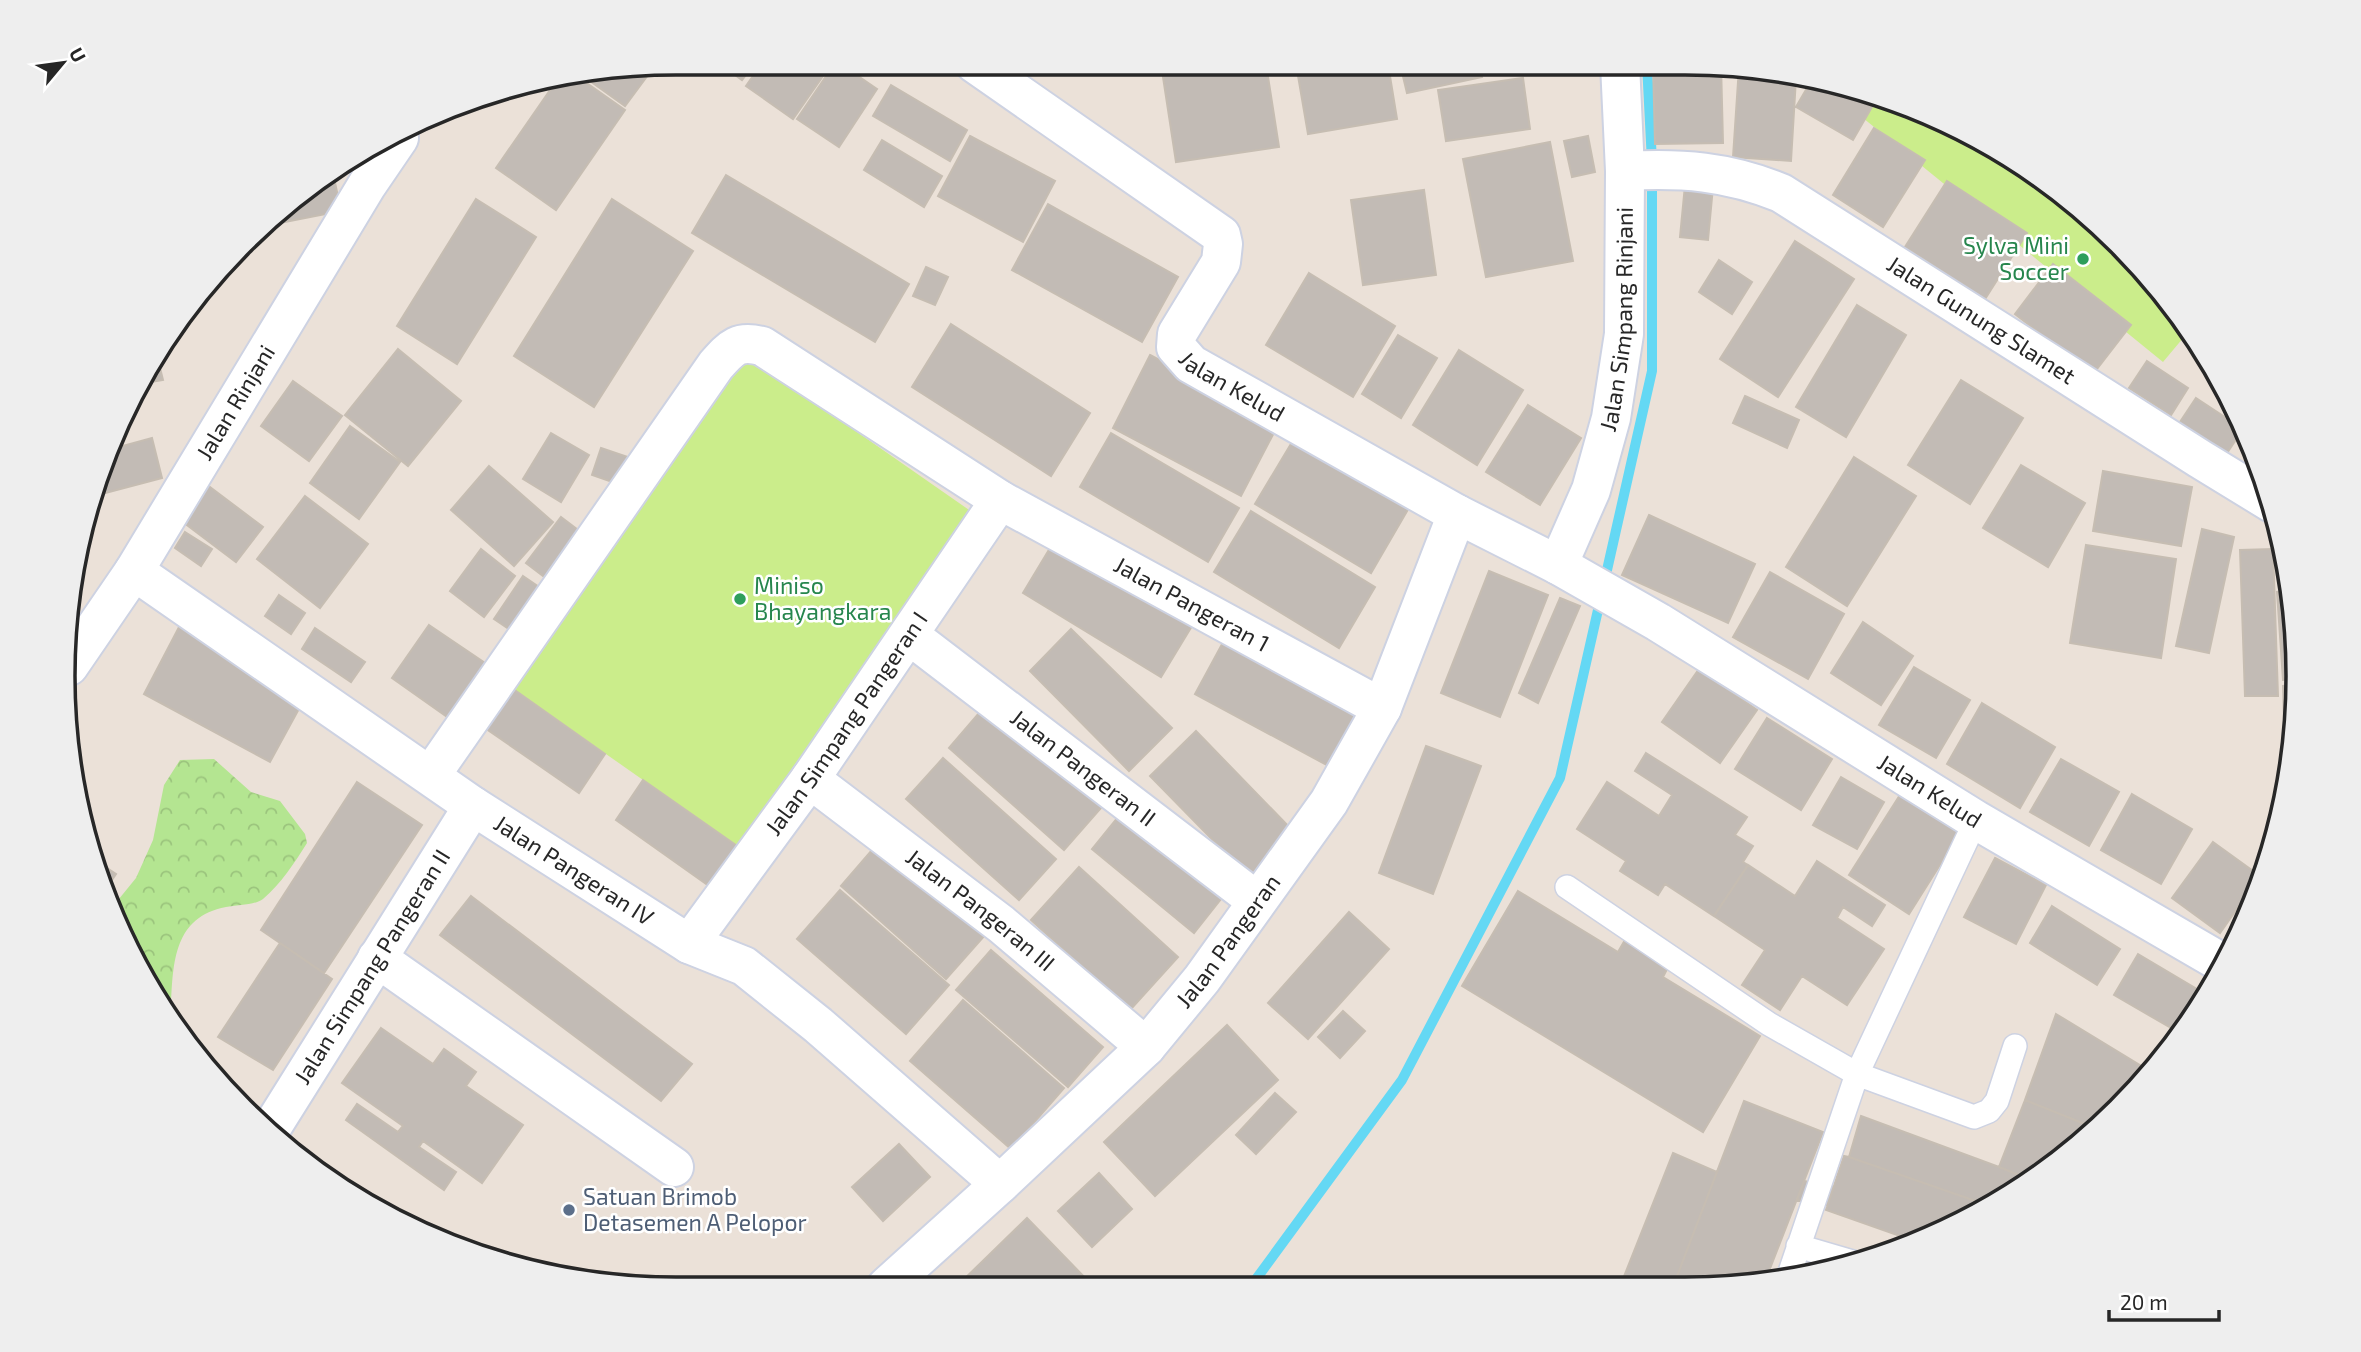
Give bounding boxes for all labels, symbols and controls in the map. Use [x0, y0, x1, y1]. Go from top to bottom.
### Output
north arrow [28, 28, 98, 98]
text: U [65, 43, 92, 66]
street label: Jalan Simpang Rinjani [1593, 207, 1638, 434]
place label: Sylva Mini Soccer [1963, 231, 2069, 285]
street label: Jalan Gunung Slamet [1882, 249, 2081, 389]
marker: Sylva Mini Soccer [2075, 251, 2091, 267]
street label: Jalan Rinjani [190, 339, 280, 464]
street label: Jalan Kelud [1173, 345, 1290, 427]
street label: Jalan Pangeran 1 [1110, 550, 1275, 657]
place label: Miniso Bhayangkara [754, 571, 891, 625]
marker: Miniso Bhayangkara [732, 591, 748, 607]
street label: Jalan Simpang Pangeran I [759, 606, 933, 840]
street label: Jalan Pangeran II [1005, 703, 1162, 832]
street label: Jalan Kelud [1873, 747, 1987, 833]
street label: Jalan Pangeran IV [489, 808, 659, 931]
street label: Jalan Pangeran III [901, 842, 1061, 977]
street label: Jalan Simpang Pangeran II [288, 844, 455, 1089]
street label: Jalan Pangeran [1169, 869, 1286, 1013]
place label: Satuan Brimob Detasemen A Pelopor [583, 1182, 807, 1236]
marker: Satuan Brimob Detasemen A Pelopor [561, 1202, 577, 1218]
scale bar [2109, 1278, 2219, 1322]
text: 20 m [2120, 1289, 2168, 1314]

